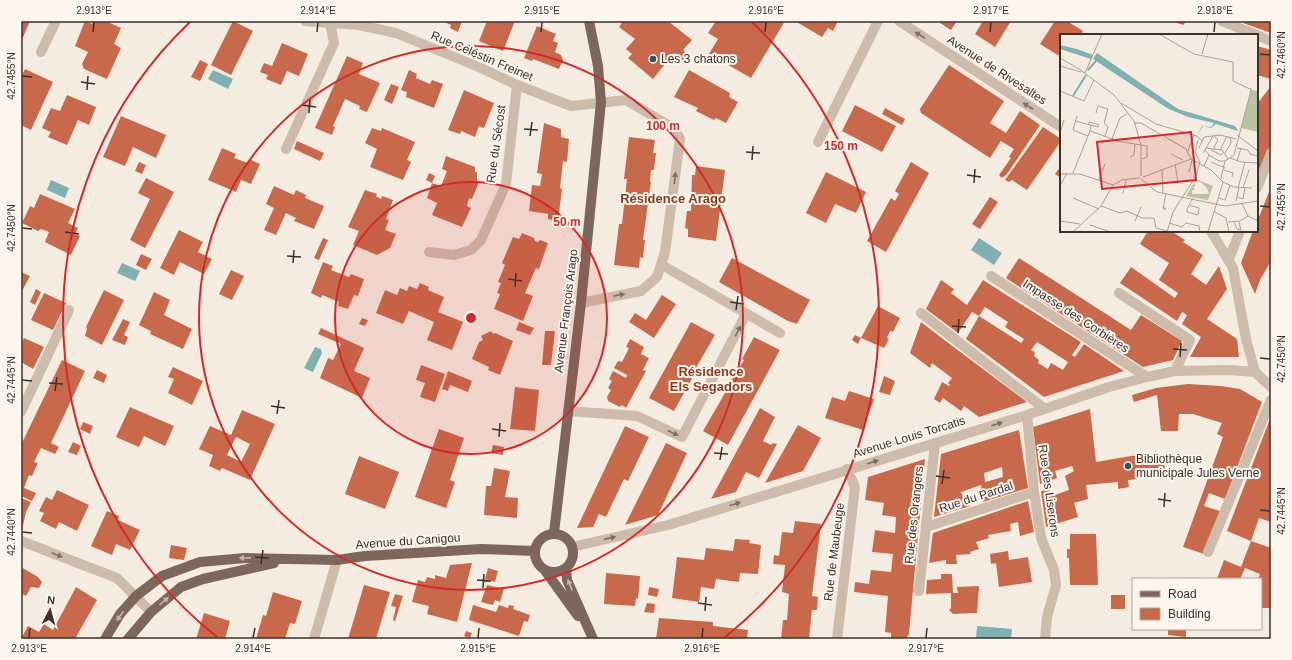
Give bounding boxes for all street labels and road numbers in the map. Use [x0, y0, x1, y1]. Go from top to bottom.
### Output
street label: Rue Celéstin Freinet [429, 28, 536, 84]
street label: Avenue de Rivesaltes [945, 33, 1049, 107]
street label: Rue du Sécost [484, 103, 509, 184]
street label: Avenue François Arago [551, 248, 581, 374]
street label: Impasse des Corbières [1020, 277, 1132, 355]
street label: Avenue Louis Torcatis [851, 413, 967, 461]
street label: Rue des Liserons [1036, 444, 1062, 538]
street label: Rue des Orangers [902, 466, 926, 564]
street label: Rue du Pardal [937, 478, 1015, 516]
street label: Rue de Maubeuge [821, 502, 847, 602]
street label: Avenue du Canigou [355, 530, 461, 552]

